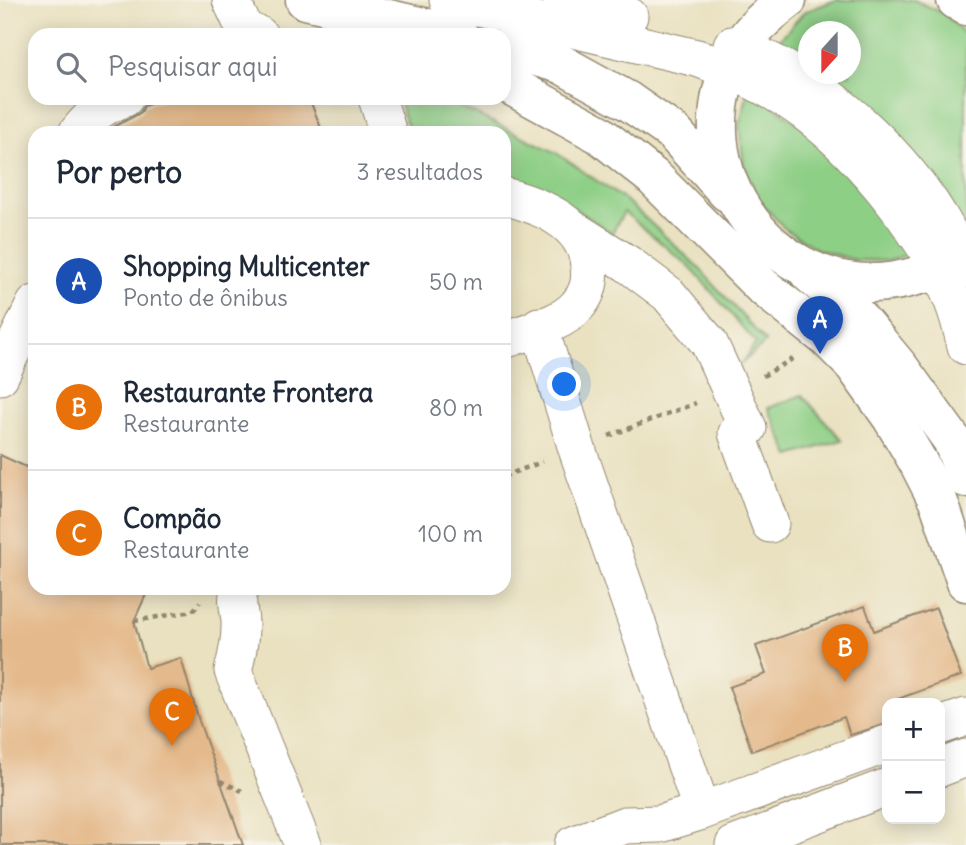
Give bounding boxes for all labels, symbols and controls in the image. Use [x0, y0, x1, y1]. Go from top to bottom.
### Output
north arrow [798, 21, 861, 84]
search box [28, 28, 511, 105]
icon: search [52, 48, 90, 86]
text: Pesquisar aqui [108, 50, 277, 83]
text: Por perto [56, 153, 182, 191]
text: 3 resultados [357, 157, 483, 186]
text: Shopping Multicenter [123, 250, 370, 283]
text: A [72, 267, 86, 296]
text: 50 m [429, 267, 483, 296]
text: Ponto de ônibus [123, 283, 288, 312]
pin: A [797, 296, 843, 354]
your location [547, 367, 581, 401]
text: Restaurante Frontera [123, 376, 373, 409]
text: B [71, 393, 87, 422]
text: 80 m [429, 393, 483, 422]
text: Restaurante [123, 409, 249, 438]
text: Compão [123, 502, 221, 535]
text: C [71, 519, 87, 548]
text: 100 m [418, 519, 483, 548]
text: Restaurante [123, 535, 249, 564]
pin: B [822, 624, 868, 682]
pin: C [149, 688, 195, 746]
map controls [882, 698, 945, 824]
button: + [882, 698, 945, 761]
button: − [882, 761, 945, 824]

